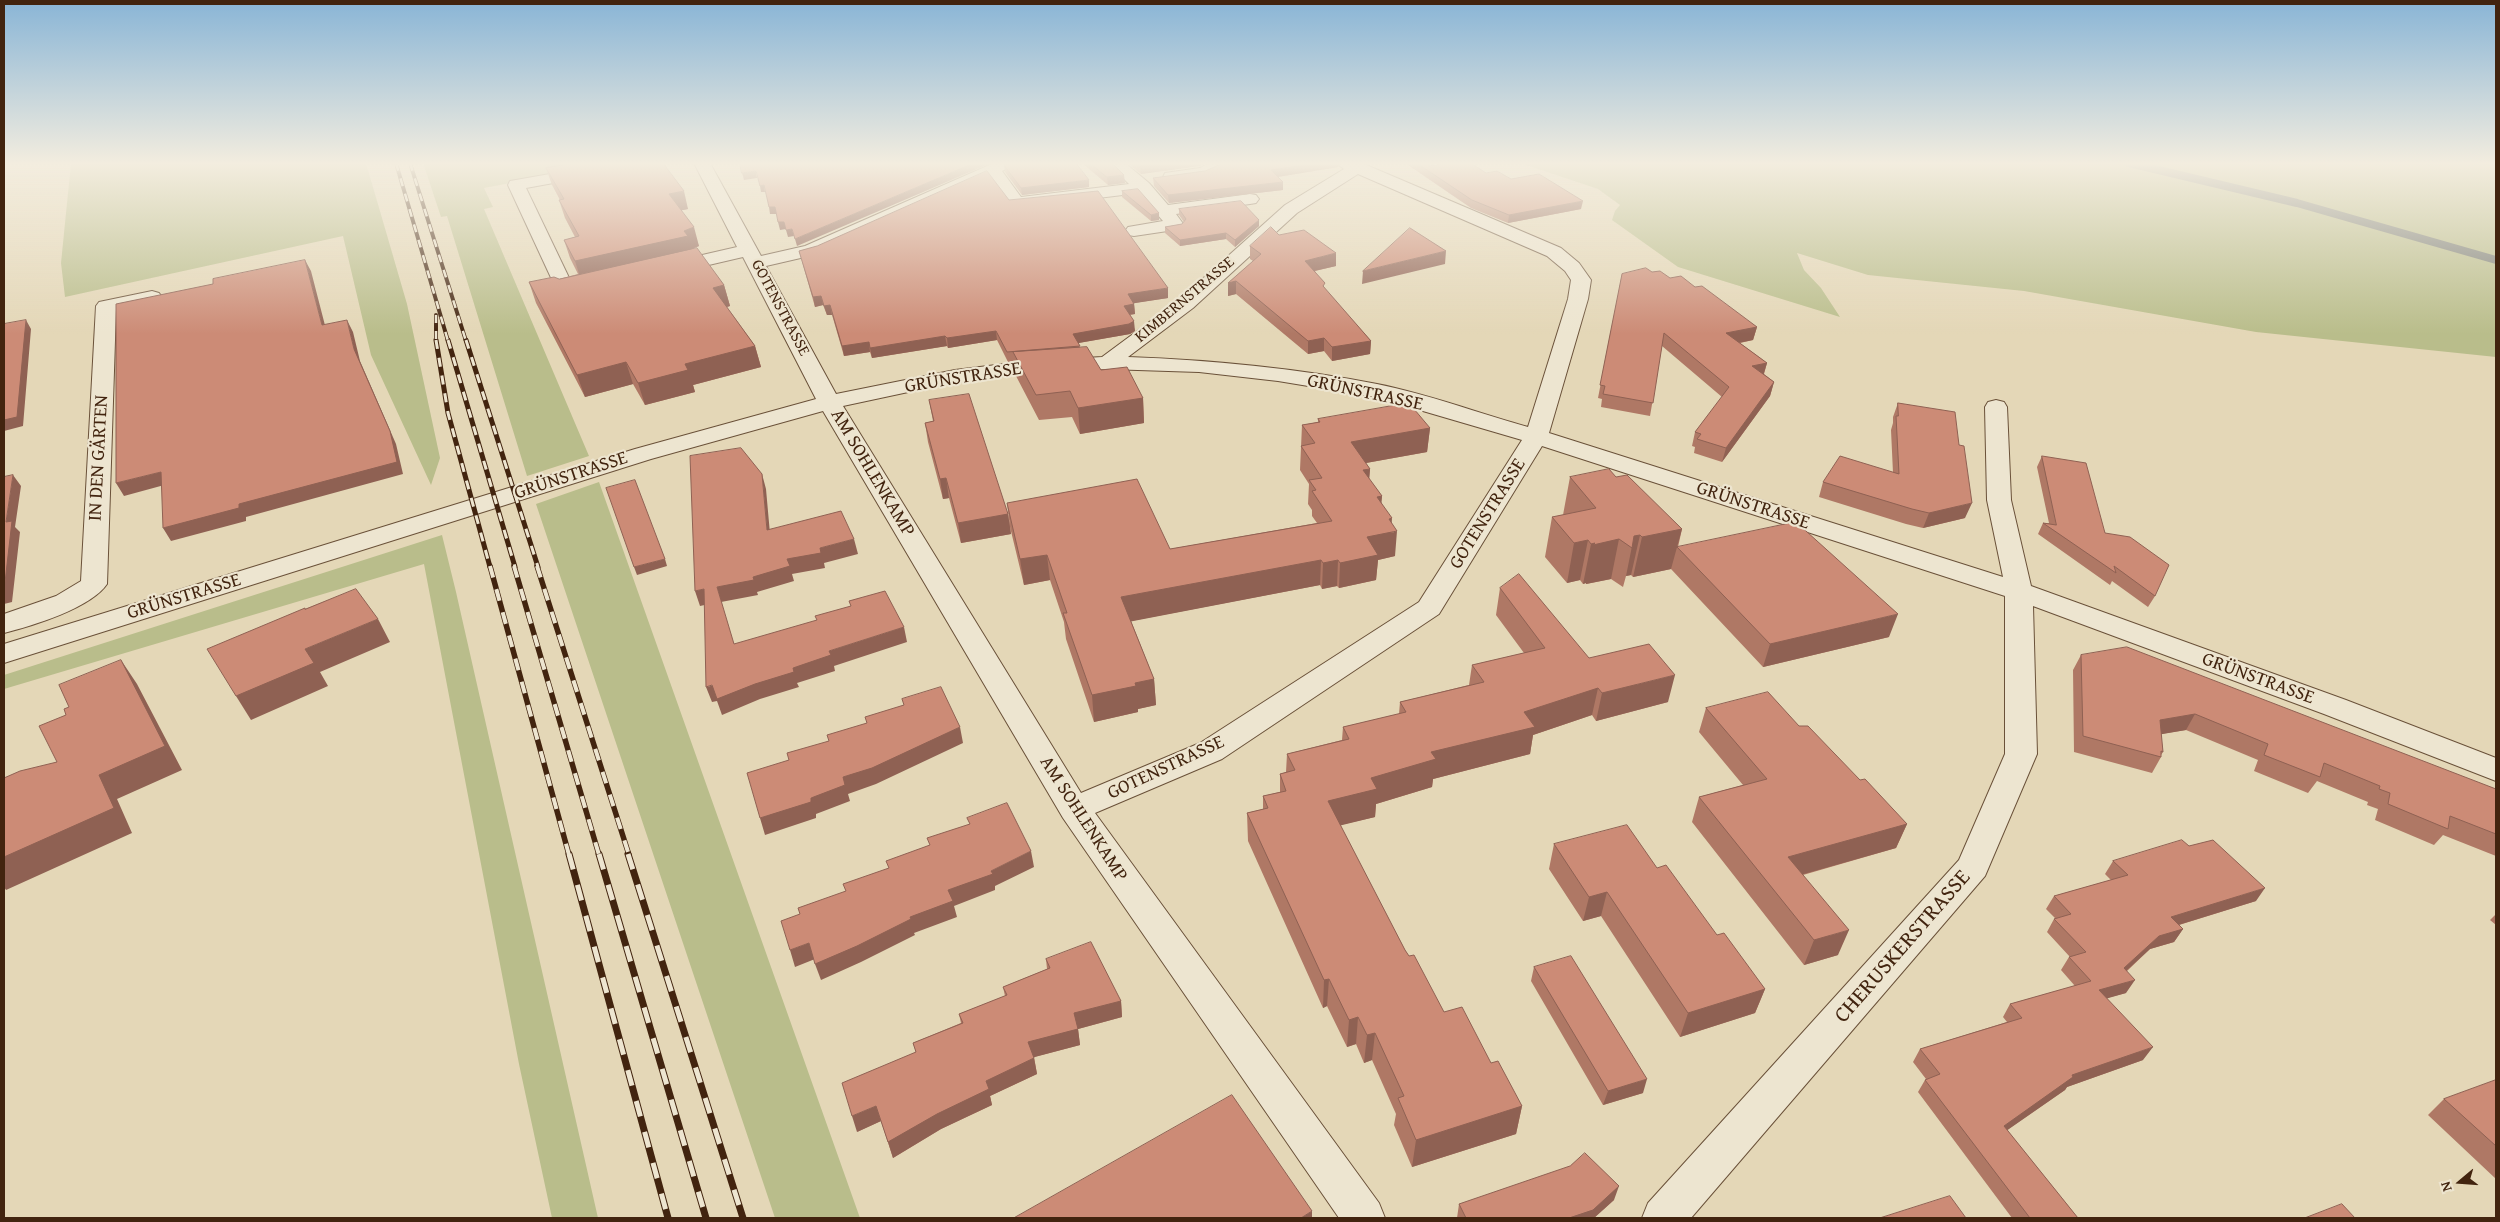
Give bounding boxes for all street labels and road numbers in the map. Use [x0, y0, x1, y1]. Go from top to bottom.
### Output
street label: KIMBERNSTRASSE [1131, 253, 1239, 347]
street label: GOTENSTRASSE [747, 257, 813, 359]
street label: GRÜNSTRASSE [903, 358, 1023, 398]
street label: GRÜNSTRASSE [1305, 370, 1425, 416]
street label: IN DEN GÄRTEN [84, 394, 114, 522]
street label: AM SOHLENKAMP [825, 405, 919, 541]
street label: GRÜNSTRASSE [512, 447, 630, 505]
street label: GOTENSTRASSE [1445, 455, 1531, 573]
street label: GRÜNSTRASSE [1694, 477, 1812, 535]
street label: GRÜNSTRASSE [124, 569, 244, 625]
street label: GRÜNSTRASSE [2199, 648, 2317, 710]
street label: GOTENSTRASSE [1104, 731, 1228, 805]
street label: AM SOHLENKAMP [1034, 752, 1132, 886]
street label: CHERUSKERSTRASSE [1829, 865, 1977, 1029]

